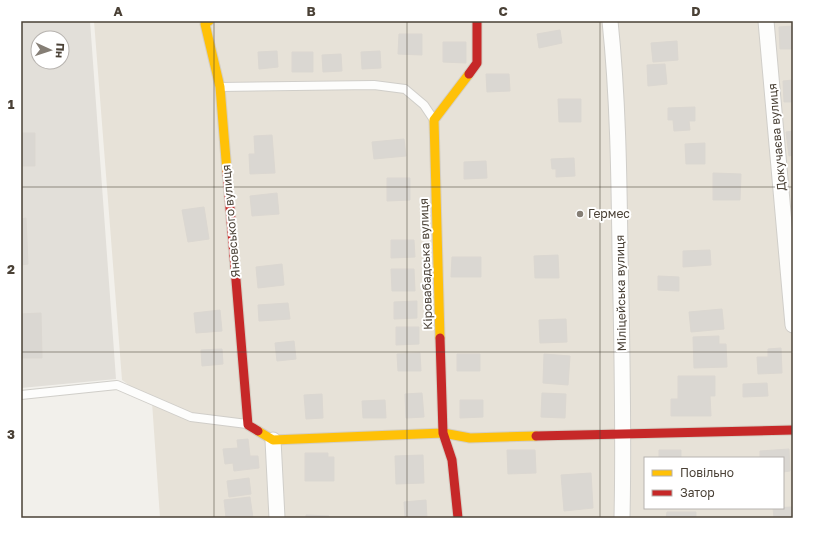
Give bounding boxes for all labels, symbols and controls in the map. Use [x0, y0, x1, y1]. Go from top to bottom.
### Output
text: A [113, 3, 123, 19]
text: B [306, 3, 316, 19]
text: C [498, 3, 508, 19]
text: D [691, 3, 701, 19]
north arrow [30, 30, 70, 70]
text: Пн [54, 43, 67, 59]
street label: Докучаєва вулиця [764, 83, 789, 191]
text: 1 [8, 96, 15, 112]
street label: Яновського вулиця [218, 164, 243, 278]
street label: Кіровабадська вулиця [416, 198, 435, 330]
place label: Гермес [588, 206, 630, 221]
marker: Гермес [575, 209, 585, 219]
street label: Міліцейська вулиця [612, 235, 629, 351]
text: 2 [7, 261, 15, 277]
text: 3 [7, 426, 15, 442]
legend [644, 457, 784, 509]
text: Повільно [680, 465, 734, 480]
text: Затор [680, 485, 715, 500]

